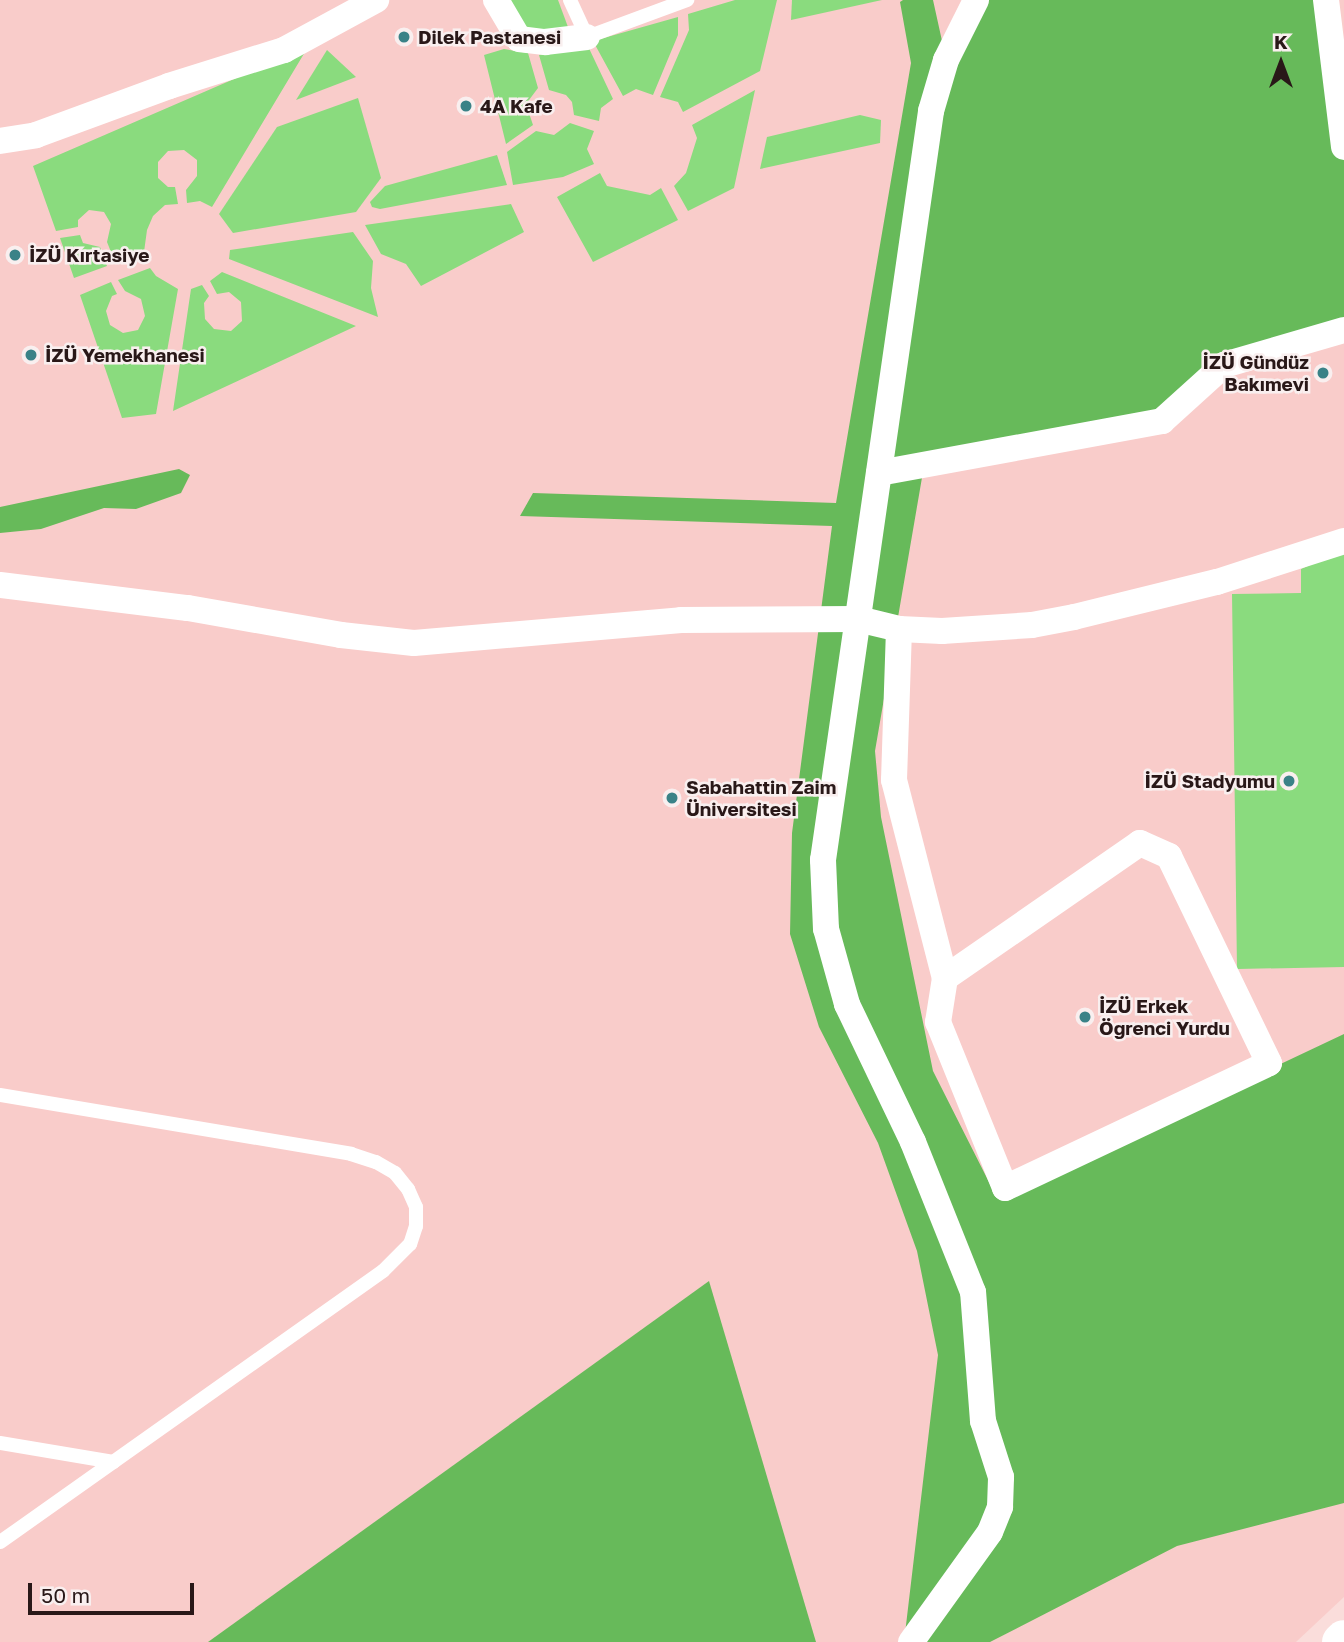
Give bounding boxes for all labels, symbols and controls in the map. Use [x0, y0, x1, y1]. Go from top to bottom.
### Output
place label: Dilek Pastanesi [418, 26, 561, 48]
north arrow [1246, 28, 1316, 98]
marker: Dilek Pastanesi [396, 29, 412, 45]
text: K [1274, 30, 1288, 53]
place label: 4A Kafe [480, 95, 553, 117]
marker: 4A Kafe [458, 98, 474, 114]
place label: İZÜ Kırtasiye [29, 244, 150, 266]
marker: İZÜ Kırtasiye [7, 247, 23, 263]
place label: İZÜ Yemekhanesi [45, 344, 205, 366]
marker: İZÜ Yemekhanesi [23, 347, 39, 363]
place label: İZÜ Gündüz Bakımevi [1203, 351, 1309, 395]
marker: İZÜ Gündüz Bakımevi [1315, 365, 1331, 381]
place label: İZÜ Stadyumu [1144, 770, 1275, 792]
marker: İZÜ Stadyumu [1281, 773, 1297, 789]
place label: Sabahattin Zaim Üniversitesi [686, 776, 836, 820]
marker: Sabahattin Zaim Üniversitesi [664, 790, 680, 806]
place label: İZÜ Erkek Öğrenci Yurdu [1099, 995, 1230, 1039]
marker: İZÜ Erkek Öğrenci Yurdu [1077, 1009, 1093, 1025]
scale bar [32, 1568, 198, 1612]
text: 50 m [41, 1582, 90, 1608]

